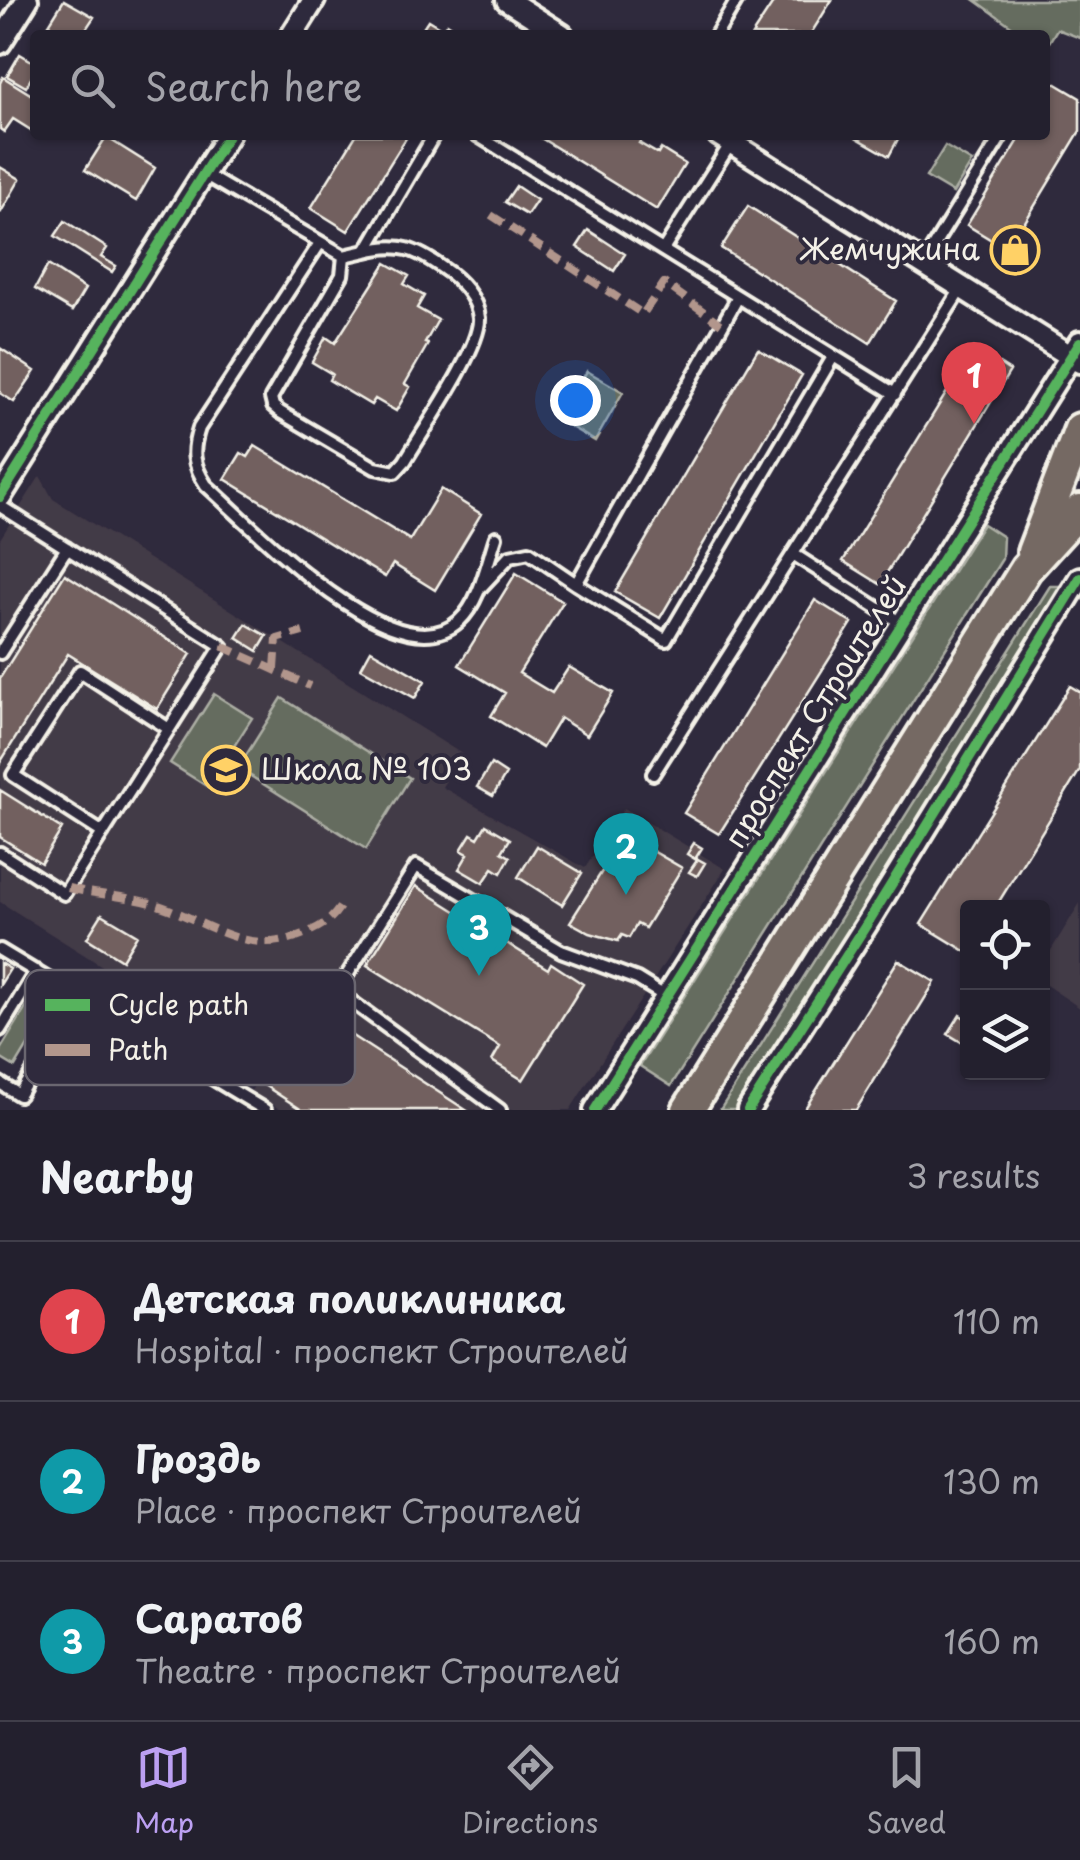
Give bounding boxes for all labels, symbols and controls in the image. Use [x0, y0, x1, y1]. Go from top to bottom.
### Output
search box [30, 30, 1050, 140]
text: Search here [145, 57, 362, 114]
icon: search [65, 58, 120, 113]
shop icon: Жемчужина [989, 224, 1041, 276]
place label: Жемчужина [800, 225, 980, 270]
pin: 1 [942, 342, 1006, 424]
your location [550, 375, 601, 426]
street label: проспект Строителей [711, 565, 916, 856]
school or university icon: Школа № 103 [200, 744, 252, 796]
place label: Школа № 103 [261, 745, 472, 790]
pin: 2 [594, 812, 658, 895]
pin: 3 [446, 894, 512, 976]
map controls [960, 900, 1050, 1080]
button: locate [960, 900, 1050, 990]
legend [25, 970, 355, 1085]
text: Cycle path [108, 982, 249, 1025]
button: layers [960, 990, 1050, 1080]
text: Path [108, 1027, 168, 1070]
text: Nearby [40, 1144, 194, 1207]
text: 3 results [906, 1151, 1040, 1199]
text: Детская поликлиника [135, 1269, 566, 1326]
text: 1 [65, 1297, 80, 1345]
text: 110 m [953, 1297, 1040, 1345]
text: Hospital · проспект Строителей [135, 1326, 629, 1374]
text: Гроздь [135, 1429, 261, 1486]
text: 2 [61, 1457, 84, 1505]
text: 130 m [943, 1457, 1040, 1505]
text: Place · проспект Строителей [135, 1486, 582, 1534]
text: Саратов [135, 1589, 303, 1646]
text: 3 [62, 1617, 83, 1665]
text: 160 m [944, 1617, 1040, 1665]
text: Theatre · проспект Строителей [135, 1646, 621, 1694]
tab: Map [134, 1740, 194, 1843]
tab: Directions [462, 1740, 598, 1843]
tab: Saved [866, 1740, 946, 1843]

